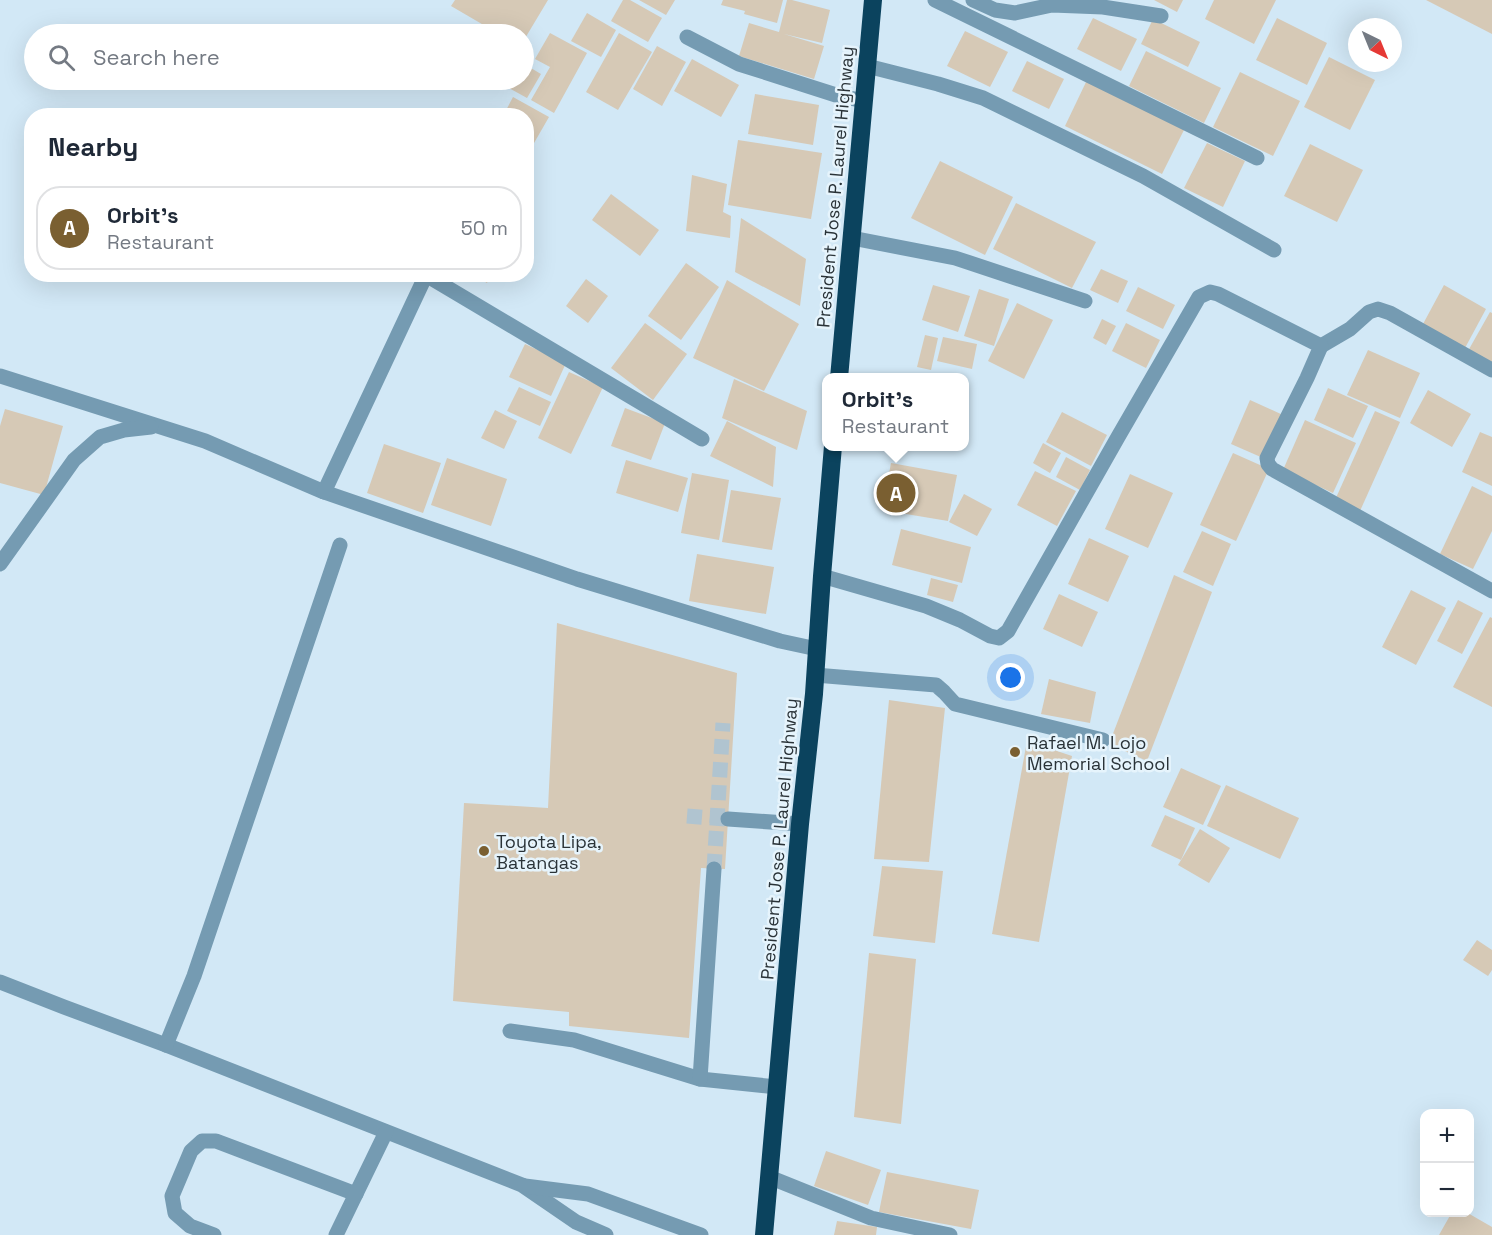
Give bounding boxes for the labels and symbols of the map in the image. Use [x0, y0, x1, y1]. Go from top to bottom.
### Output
north arrow [1348, 18, 1402, 72]
street label: President Jose P. Laurel Highway [811, 45, 859, 329]
pin: A [876, 470, 916, 516]
your location [996, 663, 1025, 692]
street label: President Jose P. Laurel Highway [755, 697, 803, 981]
place label: Rafael M. Lojo Memorial School [1027, 731, 1170, 775]
marker: Rafael M. Lojo Memorial School [1008, 745, 1022, 759]
place label: Toyota Lipa, Batangas [496, 830, 602, 874]
marker: Toyota Lipa, Batangas [477, 844, 491, 858]

